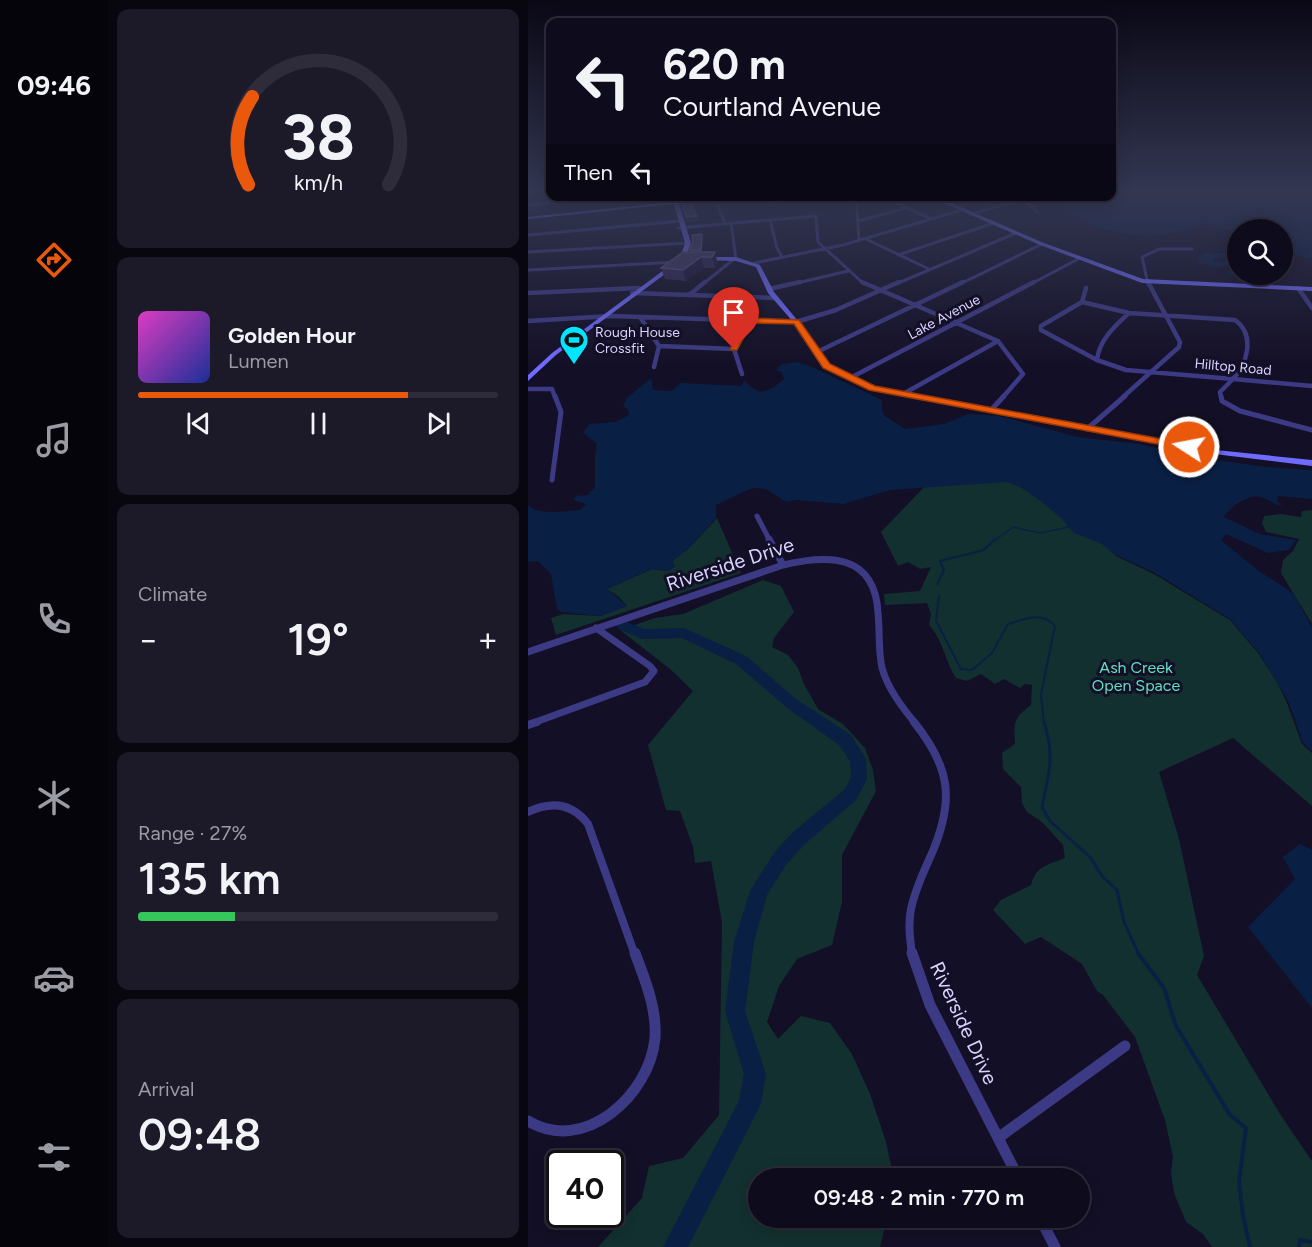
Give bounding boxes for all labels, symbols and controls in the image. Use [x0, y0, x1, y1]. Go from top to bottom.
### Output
text: 620 m [663, 39, 786, 90]
icon: left [564, 42, 642, 120]
text: 09:46 [17, 69, 91, 102]
text: Courtland Avenue [663, 90, 881, 123]
text: 38 [282, 100, 354, 175]
icon: left [625, 156, 658, 189]
text: Then [564, 159, 613, 186]
text: km/h [294, 171, 342, 196]
map controls [1227, 219, 1293, 285]
button: search [1227, 219, 1293, 285]
icon: directions [33, 239, 75, 281]
pin [708, 287, 759, 349]
street label: Lake Avenue [905, 291, 983, 343]
icon: arrive [717, 296, 750, 329]
text: Golden Hour [228, 322, 356, 349]
sports icon: Rough House Crossfit [558, 324, 590, 366]
place label: Rough House Crossfit [595, 324, 680, 357]
text: Lumen [228, 349, 289, 373]
street label: Hilltop Road [1194, 355, 1272, 379]
icon: previous [182, 407, 215, 440]
icon: pause [302, 407, 335, 440]
icon: next [422, 407, 455, 440]
position arrow [1157, 415, 1221, 479]
icon: music [33, 419, 75, 461]
street label: Riverside Drive [663, 532, 797, 596]
text: Climate [138, 582, 207, 606]
icon: phone [33, 598, 75, 640]
text: 19° [287, 612, 349, 666]
text: − [138, 620, 159, 659]
text: + [477, 620, 498, 659]
park label: Ash Creek Open Space [1092, 658, 1180, 695]
icon: climate [33, 777, 75, 819]
text: Range · 27% [138, 821, 247, 845]
text: 135 km [138, 851, 281, 905]
icon: car [33, 957, 75, 999]
street label: Riverside Drive [925, 958, 1003, 1088]
text: Arrival [138, 1077, 194, 1101]
text: 09:48 [138, 1107, 261, 1161]
icon: filters [33, 1136, 75, 1178]
speed limit sign: 40 [546, 1150, 624, 1228]
text: 09:48 · 2 min · 770 m [814, 1184, 1024, 1211]

